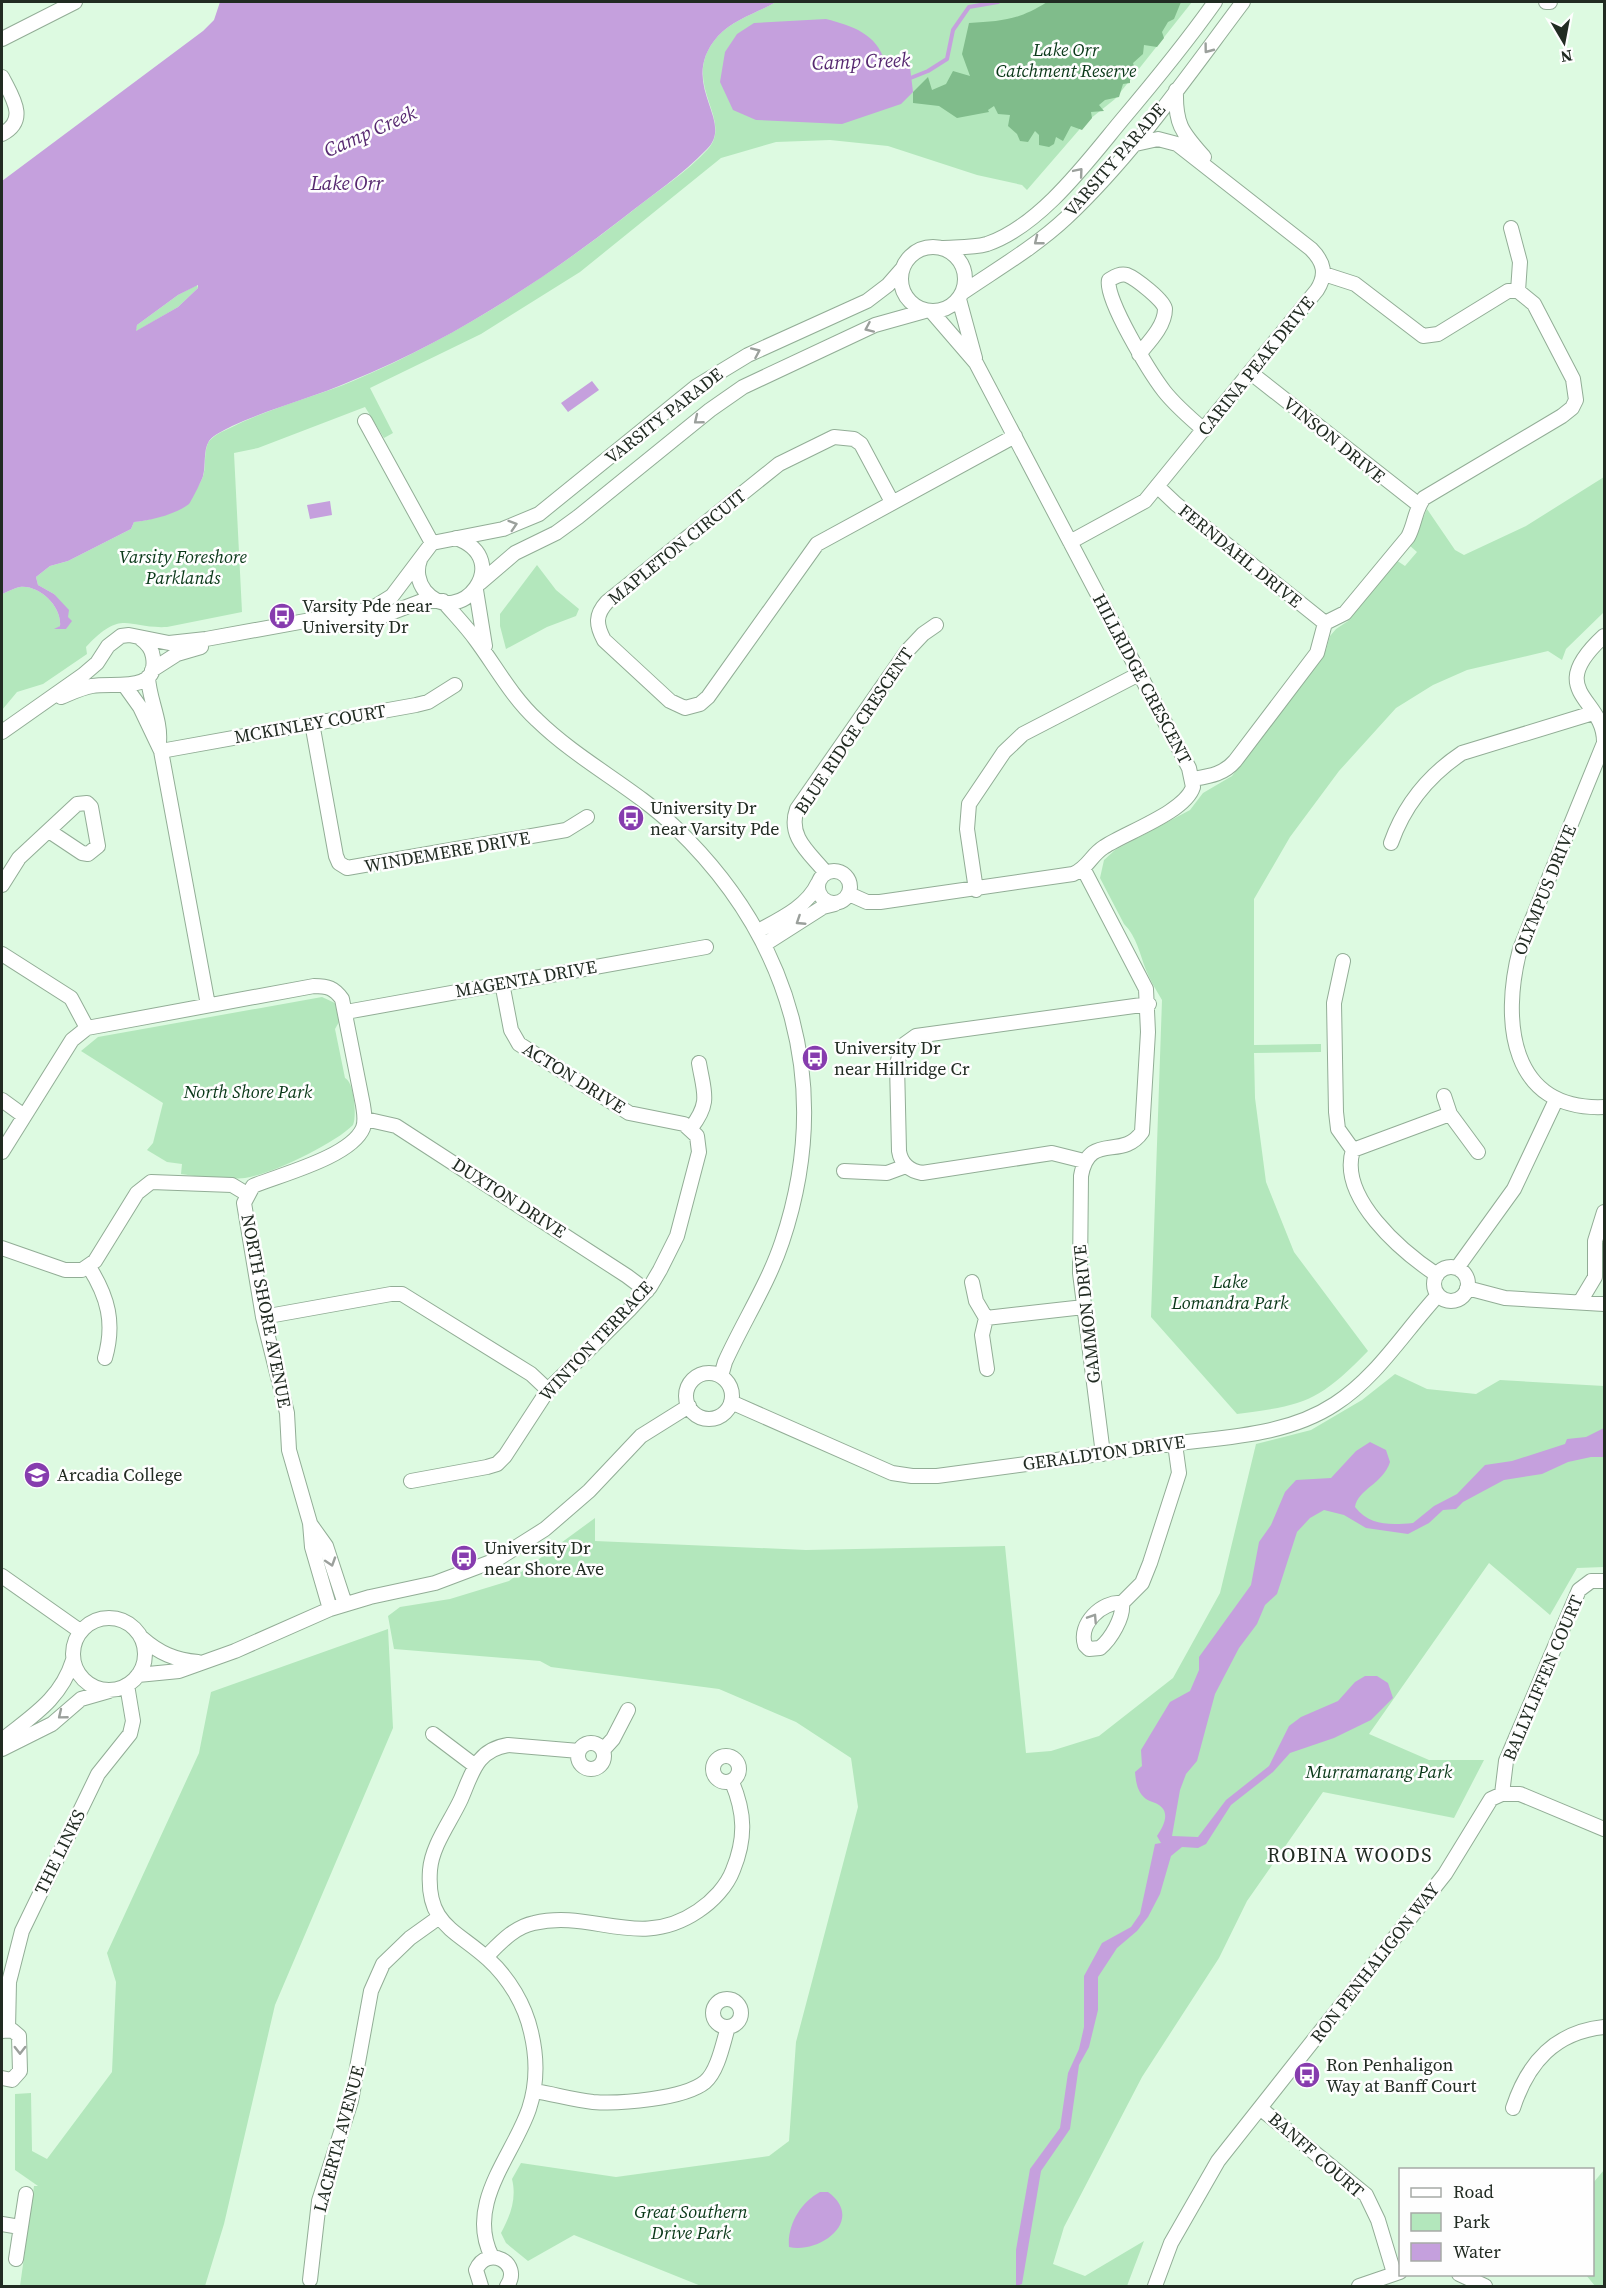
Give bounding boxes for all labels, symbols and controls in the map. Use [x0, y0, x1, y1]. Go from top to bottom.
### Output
north arrow [1534, 12, 1594, 72]
park label: Lake Orr Catchment Reserve [996, 37, 1137, 83]
one-way arrow [1205, 42, 1216, 53]
water label: Camp Creek [811, 45, 911, 77]
text: N [1559, 45, 1574, 69]
street label: VARSITY PARADE [1058, 97, 1171, 222]
water label: Camp Creek [319, 98, 421, 164]
one-way arrow [1071, 168, 1082, 179]
water label: Lake Orr [309, 169, 385, 197]
one-way arrow [1033, 234, 1044, 245]
street label: CARINA PEAK DRIVE [1191, 290, 1320, 441]
one-way arrow [864, 320, 875, 332]
one-way arrow [750, 347, 761, 359]
street label: VARSITY PARADE [600, 362, 728, 470]
street label: VINSON DRIVE [1278, 391, 1391, 489]
one-way arrow [694, 412, 705, 423]
street label: MAPLETON CIRCUIT [602, 483, 751, 610]
street label: FERNDAHL DRIVE [1173, 498, 1307, 613]
one-way arrow [507, 520, 518, 532]
park label: Varsity Foreshore Parklands [119, 544, 248, 590]
street label: HILLRIDGE CRESCENT [1087, 589, 1198, 768]
place label: Varsity Pde near University Dr [302, 593, 432, 639]
bus stop icon: Varsity Pde near University Dr [267, 601, 297, 631]
street label: BLUE RIDGE CRESCENT [788, 642, 919, 819]
street label: MCKINLEY COURT [232, 698, 388, 749]
place label: University Dr near Varsity Pde [650, 795, 780, 841]
bus stop icon: University Dr near Varsity Pde [616, 803, 646, 833]
street label: OLYMPUS DRIVE [1507, 821, 1582, 959]
street label: WINDEMERE DRIVE [362, 825, 532, 878]
one-way arrow [796, 914, 806, 926]
street label: MAGENTA DRIVE [453, 954, 599, 1003]
place label: University Dr near Hillridge Cr [834, 1035, 970, 1081]
street label: ACTON DRIVE [518, 1036, 630, 1119]
bus stop icon: University Dr near Hillridge Cr [800, 1043, 830, 1073]
park label: North Shore Park [183, 1079, 313, 1104]
street label: DUXTON DRIVE [448, 1151, 571, 1244]
street label: NORTH SHORE AVENUE [235, 1212, 298, 1410]
street label: GAMMON DRIVE [1067, 1243, 1106, 1385]
park label: Lake Lomandra Park [1170, 1269, 1289, 1315]
street label: WINTON TERRACE [533, 1275, 658, 1406]
street label: GERALDTON DRIVE [1021, 1429, 1187, 1476]
school or university icon: Arcadia College [22, 1460, 52, 1490]
place label: Arcadia College [57, 1462, 183, 1487]
place label: University Dr near Shore Ave [484, 1535, 604, 1581]
bus stop icon: University Dr near Shore Ave [449, 1543, 479, 1573]
one-way arrow [324, 1556, 336, 1567]
street label: BALLYLIFFEN COURT [1496, 1591, 1589, 1764]
one-way arrow [1086, 1614, 1097, 1625]
one-way arrow [58, 1708, 69, 1719]
park label: Murramarang Park [1305, 1759, 1453, 1784]
street label: THE LINKS [28, 1805, 91, 1898]
district label: ROBINA WOODS [1267, 1841, 1433, 1869]
street label: RON PENHALIGON WAY [1304, 1877, 1445, 2048]
one-way arrow [14, 2045, 26, 2054]
place label: Ron Penhaligon Way at Banff Court [1326, 2052, 1477, 2098]
bus stop icon: Ron Penhaligon Way at Banff Court [1292, 2060, 1322, 2090]
street label: LACERTA AVENUE [307, 2063, 370, 2215]
street label: BANFF COURT [1263, 2106, 1370, 2203]
legend [1399, 2168, 1594, 2276]
text: Road [1453, 2179, 1494, 2204]
park label: Great Southern Drive Park [634, 2199, 748, 2245]
text: Park [1453, 2209, 1490, 2234]
text: Water [1453, 2239, 1501, 2264]

